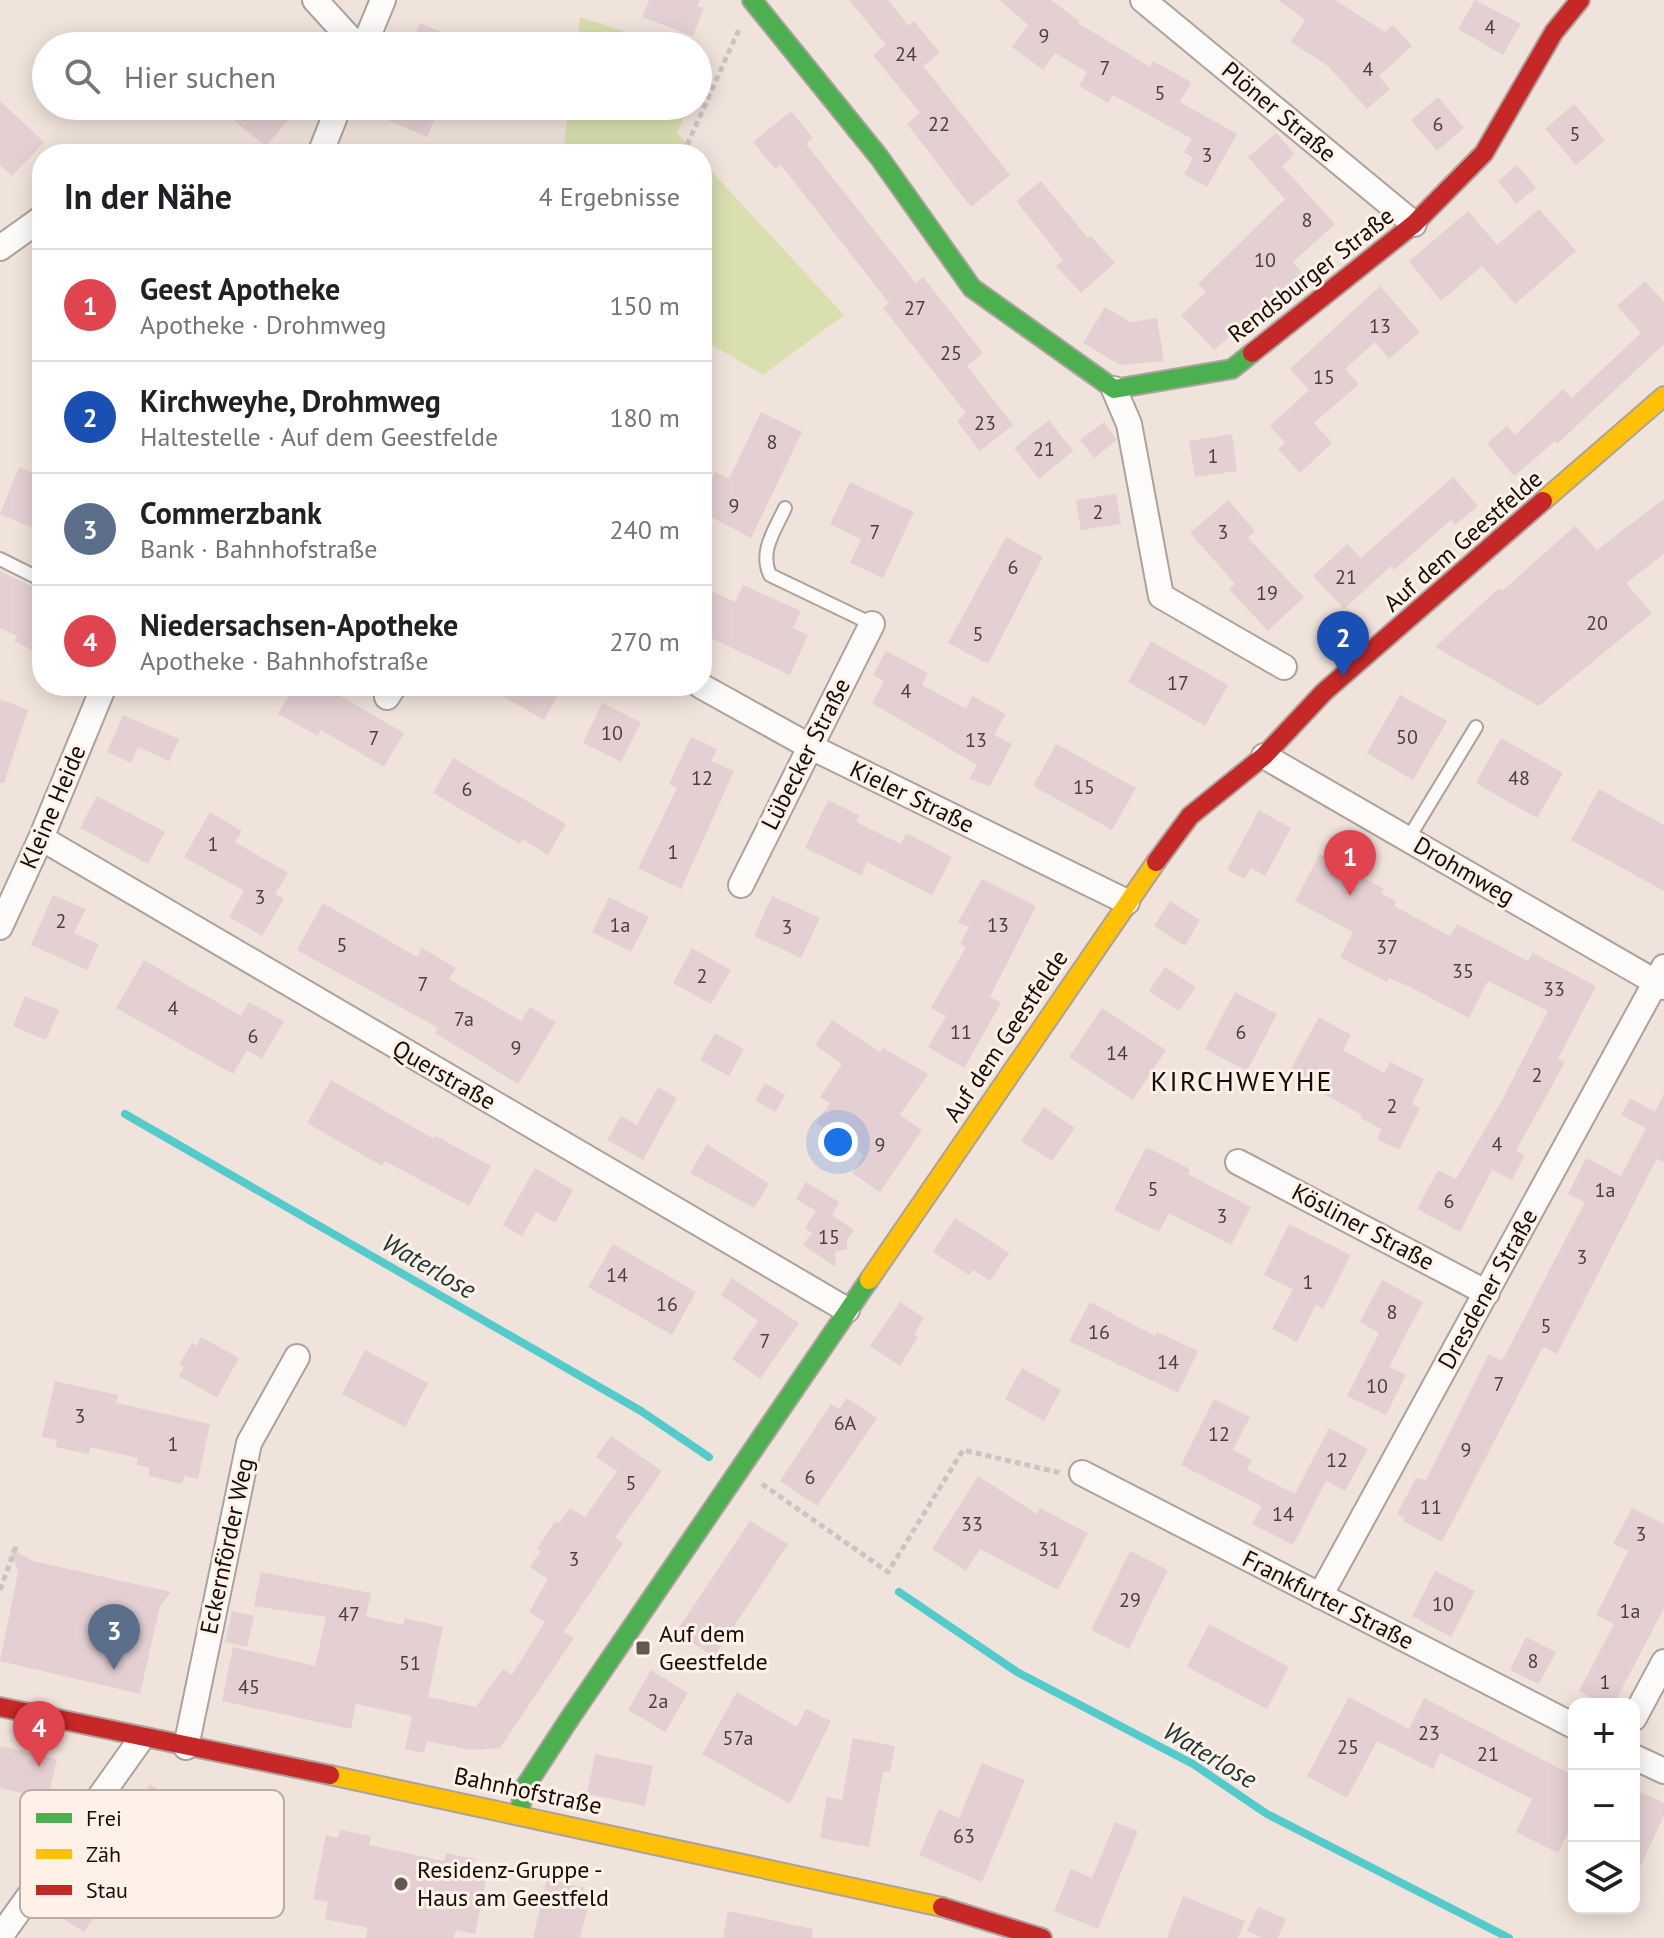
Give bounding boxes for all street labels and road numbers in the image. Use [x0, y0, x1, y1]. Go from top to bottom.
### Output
street label: Plöner Straße [1216, 55, 1343, 169]
street label: Rendsburger Straße [1221, 200, 1400, 349]
street label: Auf dem Geestfelde [1377, 463, 1549, 618]
street label: Lübecker Straße [754, 673, 857, 835]
street label: Kleine Heide [13, 740, 93, 874]
street label: Kieler Straße [845, 753, 979, 840]
street label: Drohmweg [1408, 829, 1520, 912]
street label: Auf dem Geestfelde [937, 944, 1075, 1128]
street label: Querstraße [387, 1033, 502, 1117]
street label: Kösliner Straße [1287, 1176, 1440, 1277]
street label: Dresdener Straße [1431, 1203, 1544, 1374]
street label: Eckernförder Weg [193, 1455, 260, 1637]
street label: Frankfurter Straße [1237, 1543, 1419, 1656]
street label: Bahnhofstraße [451, 1760, 605, 1821]

